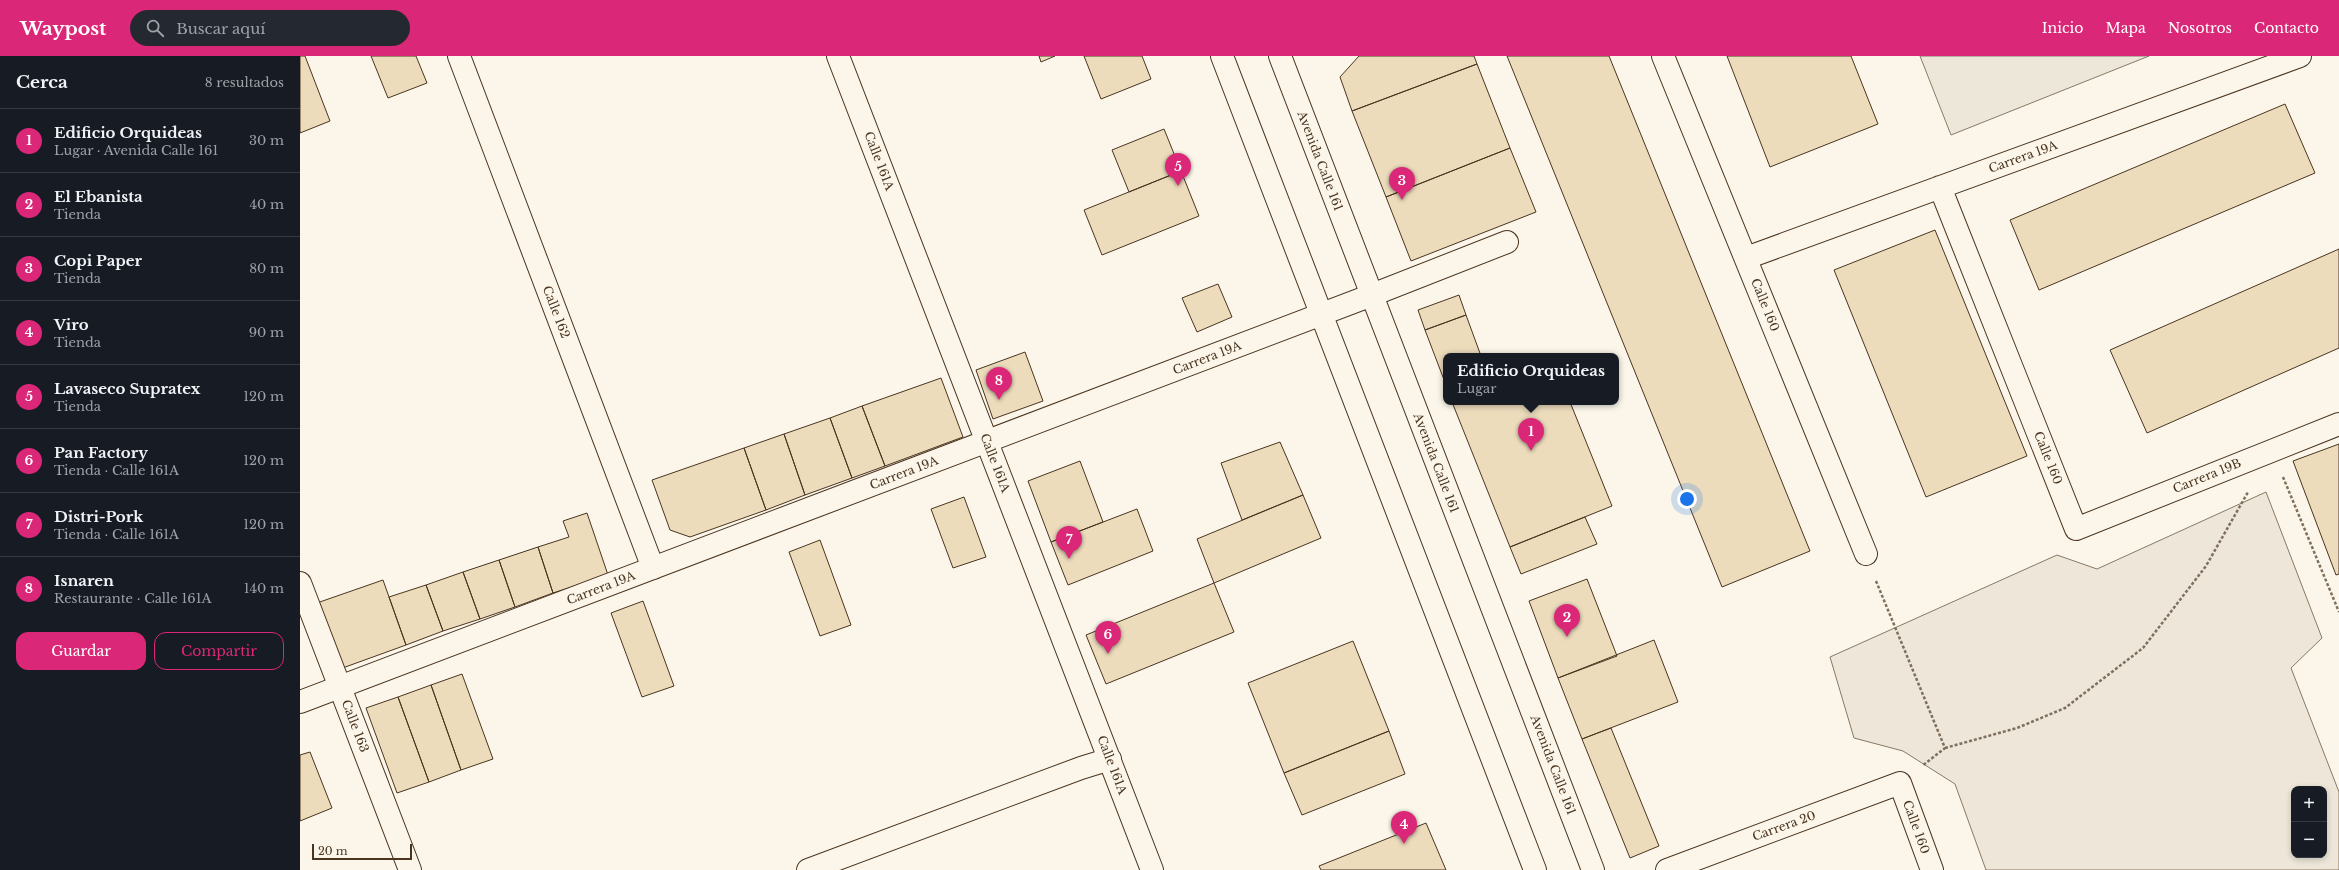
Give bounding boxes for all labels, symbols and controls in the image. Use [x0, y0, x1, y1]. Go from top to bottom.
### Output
search box [130, 10, 410, 46]
text: Waypost [20, 17, 106, 40]
icon: search [144, 17, 166, 39]
text: Buscar aquí [176, 19, 265, 38]
text: Inicio [2042, 19, 2083, 37]
text: Mapa [2105, 19, 2146, 37]
text: Nosotros [2168, 19, 2232, 37]
text: Contacto [2254, 19, 2319, 37]
text: Cerca [16, 72, 68, 93]
text: 8 resultados [205, 74, 284, 91]
street label: Avenida Calle 161 [1294, 108, 1346, 213]
text: Edificio Orquideas [54, 123, 202, 142]
street label: Calle 161A [861, 129, 898, 193]
text: 1 [26, 132, 32, 149]
text: 30 m [249, 132, 284, 149]
street label: Carrera 19A [1986, 137, 2060, 176]
text: Lugar · Avenida Calle 161 [54, 142, 218, 159]
pin: 5 [1165, 153, 1191, 186]
pin: 3 [1389, 167, 1415, 200]
text: El Ebanista [54, 187, 143, 206]
text: 2 [25, 196, 33, 213]
text: 40 m [249, 196, 284, 213]
text: Tienda [54, 206, 101, 223]
text: Copi Paper [54, 251, 142, 270]
text: 3 [25, 260, 33, 277]
text: 80 m [249, 260, 284, 277]
text: Tienda [54, 270, 101, 287]
street label: Calle 160 [1748, 276, 1783, 334]
street label: Calle 162 [540, 284, 573, 340]
text: Viro [54, 315, 89, 334]
text: 4 [25, 324, 33, 341]
text: 90 m [249, 324, 284, 341]
text: Tienda [54, 334, 101, 351]
street label: Carrera 19A [1170, 337, 1244, 377]
popup [1443, 353, 1619, 405]
text: Edificio Orquideas [1457, 361, 1605, 380]
pin: 8 [986, 367, 1012, 400]
text: Lavaseco Supratex [54, 379, 201, 398]
text: Lugar [1457, 380, 1496, 397]
text: 5 [25, 388, 33, 405]
text: 120 m [243, 388, 284, 405]
text: Tienda [54, 398, 101, 415]
street label: Avenida Calle 161 [1410, 410, 1462, 515]
pin: 1 [1518, 418, 1544, 451]
street label: Calle 160 [2031, 429, 2066, 487]
street label: Calle 161A [977, 431, 1014, 495]
text: Pan Factory [54, 443, 148, 462]
text: 6 [25, 452, 33, 469]
text: 120 m [243, 452, 284, 469]
street label: Carrera 19A [867, 452, 941, 492]
street label: Carrera 19B [2170, 455, 2243, 496]
text: Tienda · Calle 161A [54, 462, 179, 479]
your location [1677, 489, 1697, 509]
text: Distri-Pork [54, 507, 143, 526]
text: 7 [26, 516, 32, 533]
text: 120 m [243, 516, 284, 533]
text: Tienda · Calle 161A [54, 526, 179, 543]
pin: 7 [1056, 526, 1082, 559]
street label: Carrera 19A [564, 567, 638, 607]
text: Isnaren [54, 571, 114, 590]
text: 8 [25, 580, 33, 597]
text: 140 m [244, 580, 284, 597]
text: Restaurante · Calle 161A [54, 590, 211, 607]
pin: 2 [1554, 604, 1580, 637]
pin: 6 [1095, 621, 1121, 654]
button: Guardar [16, 632, 146, 670]
button: Compartir [154, 632, 284, 670]
street label: Calle 163 [339, 698, 372, 754]
street label: Avenida Calle 161 [1527, 712, 1579, 817]
street label: Calle 161A [1094, 733, 1131, 797]
map controls [2291, 786, 2327, 858]
button: + [2291, 786, 2327, 822]
street label: Calle 160 [1900, 798, 1933, 856]
street label: Carrera 20 [1750, 807, 1817, 844]
pin: 4 [1391, 811, 1417, 844]
button: − [2291, 822, 2327, 858]
scale bar [312, 842, 412, 861]
text: 20 m [318, 844, 348, 858]

